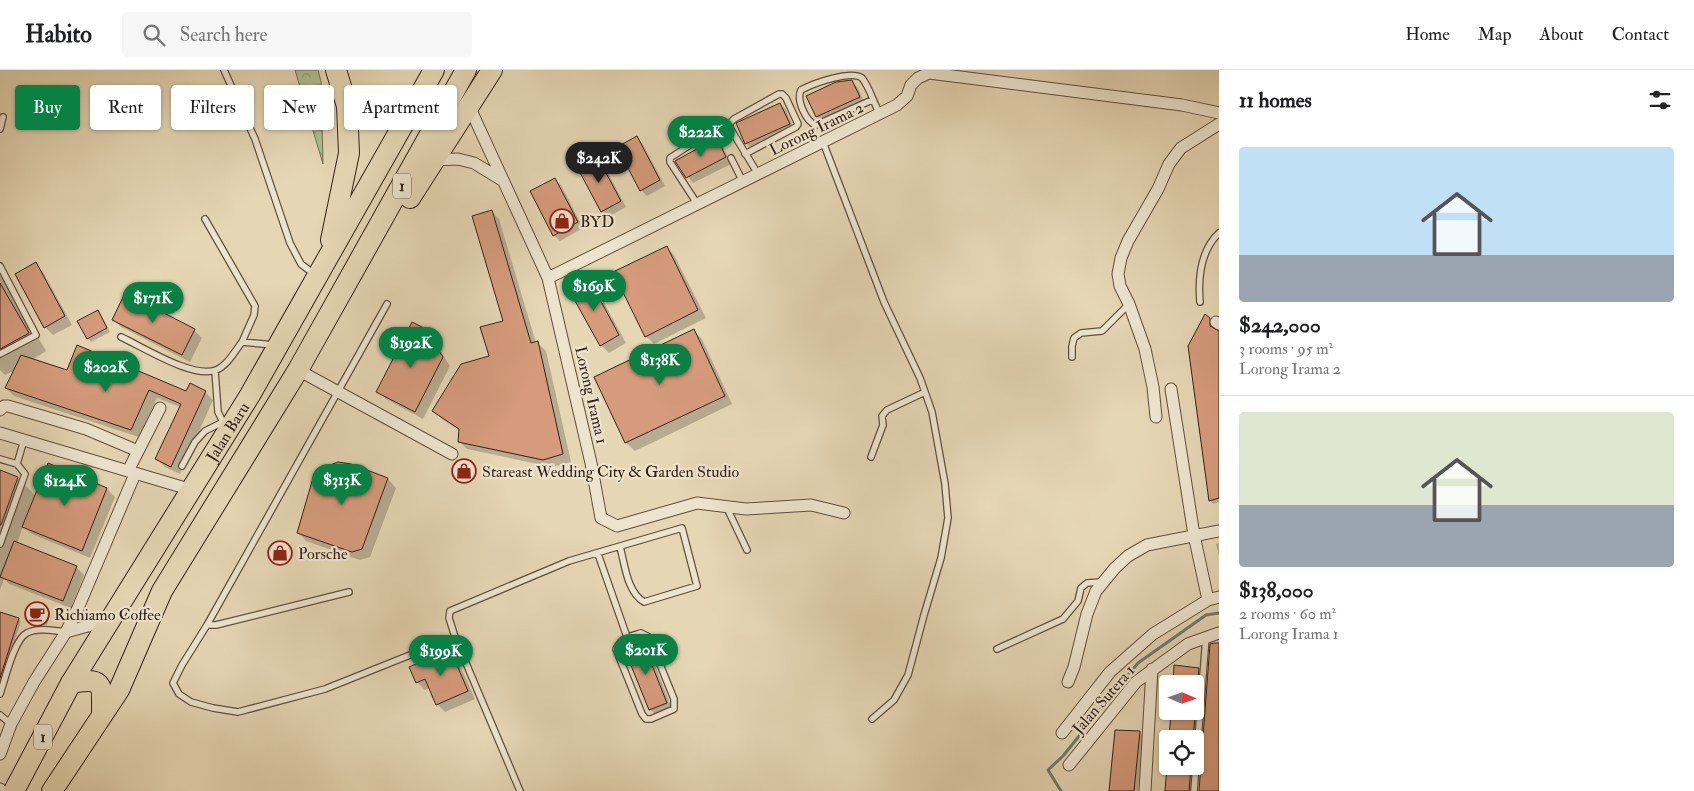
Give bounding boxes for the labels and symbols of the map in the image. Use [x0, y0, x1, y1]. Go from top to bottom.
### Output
street label: Lorong Irama 2 [766, 98, 867, 160]
pin: $222K [666, 116, 736, 158]
pin: $242K [564, 142, 634, 184]
road number: 1 [393, 174, 411, 198]
shop icon: BYD [549, 208, 575, 234]
place label: BYD [580, 212, 614, 232]
pin: $169K [559, 270, 629, 312]
pin: $171K [118, 282, 188, 324]
pin: $192K [376, 326, 446, 369]
street label: Lorong Irama 1 [570, 344, 612, 446]
pin: $138K [625, 344, 695, 386]
pin: $202K [71, 350, 141, 393]
street label: Jalan Baru [202, 399, 254, 467]
shop icon: Stareast Wedding City & Garden Studio [451, 458, 477, 484]
place label: Stareast Wedding City & Garden Studio [482, 462, 739, 482]
pin: $124K [30, 464, 100, 507]
pin: $313K [307, 464, 377, 506]
shop icon: Porsche [267, 540, 293, 566]
place label: Porsche [298, 544, 348, 564]
cafe icon: Richiamo Coffee [24, 601, 50, 627]
place label: Richiamo Coffee [54, 605, 161, 625]
pin: $199K [406, 634, 476, 677]
pin: $201K [611, 634, 681, 676]
street label: Jalan Sutera 1 [1067, 661, 1140, 740]
north arrow [1159, 675, 1204, 720]
road number: 1 [34, 724, 52, 750]

